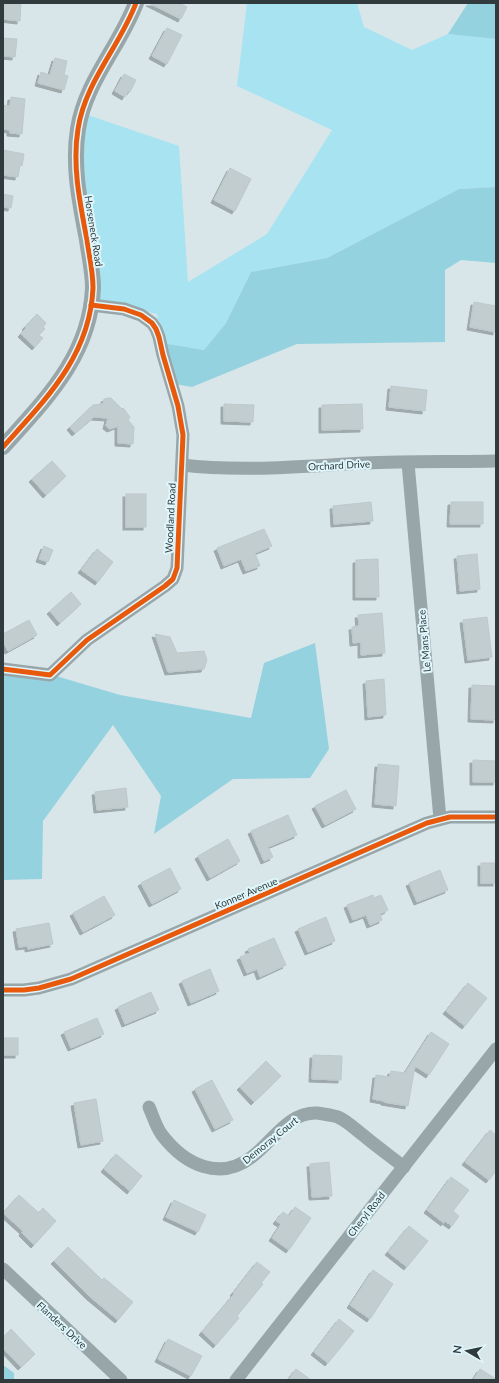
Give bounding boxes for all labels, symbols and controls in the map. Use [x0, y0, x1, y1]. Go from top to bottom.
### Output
street label: Horseneck Road [82, 195, 106, 267]
street label: Orchard Drive [308, 457, 370, 473]
street label: Woodland Road [162, 483, 178, 553]
street label: Le Mans Place [415, 609, 433, 673]
street label: Konner Avenue [213, 874, 279, 912]
street label: Demoray Court [240, 1114, 300, 1166]
street label: Cheryl Road [345, 1189, 387, 1239]
street label: Flanders Drive [35, 1299, 89, 1351]
north arrow [447, 1331, 487, 1371]
text: N [450, 1344, 464, 1355]

